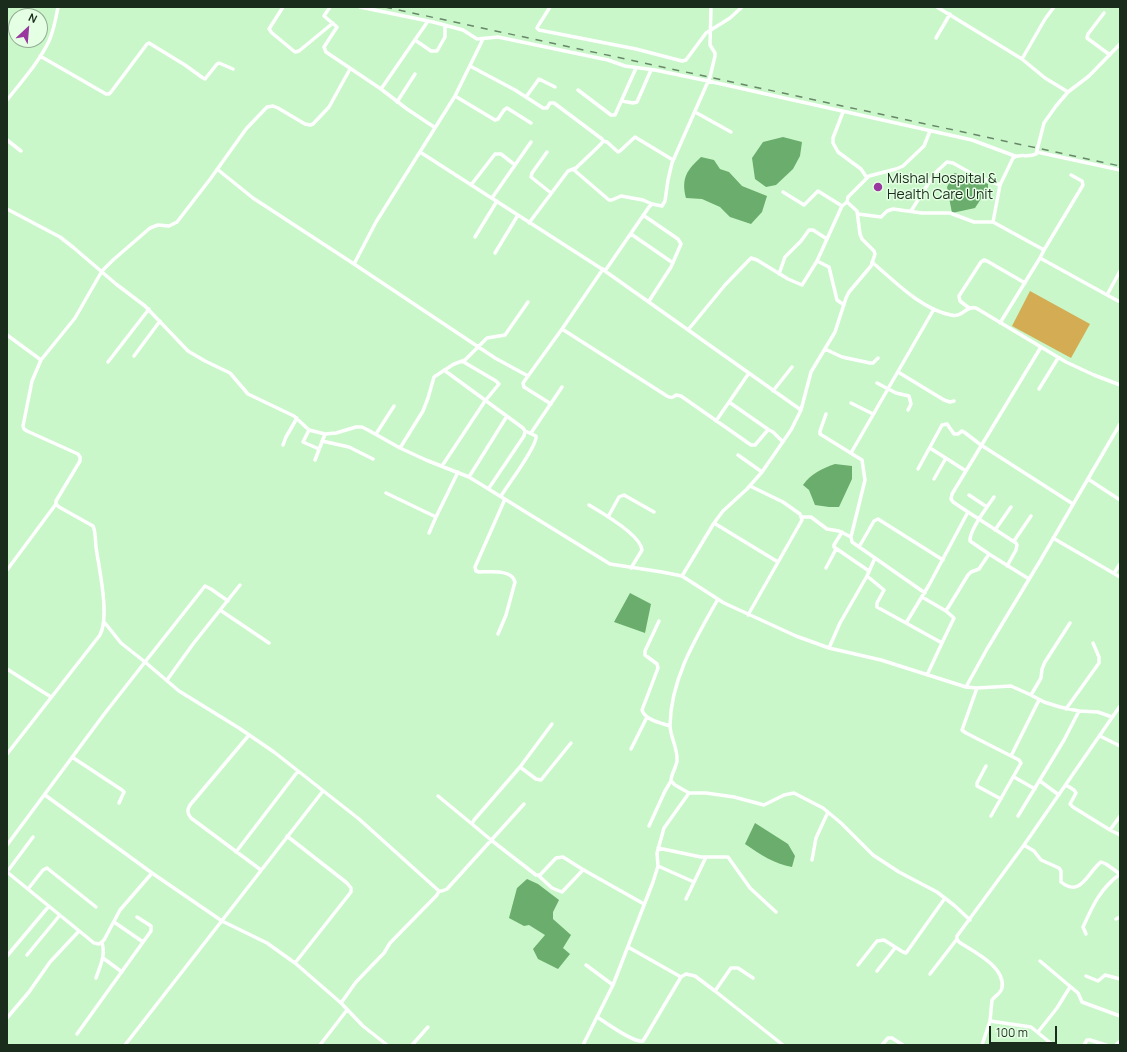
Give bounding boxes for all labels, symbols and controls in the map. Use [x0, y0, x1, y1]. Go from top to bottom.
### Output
north arrow [8, 8, 48, 48]
text: N [26, 9, 40, 26]
place label: Mishal Hospital & Health Care Unit [887, 171, 997, 204]
marker: Mishal Hospital & Health Care Unit [872, 181, 884, 193]
scale bar [991, 1018, 1059, 1044]
text: 100 m [996, 1024, 1028, 1041]

